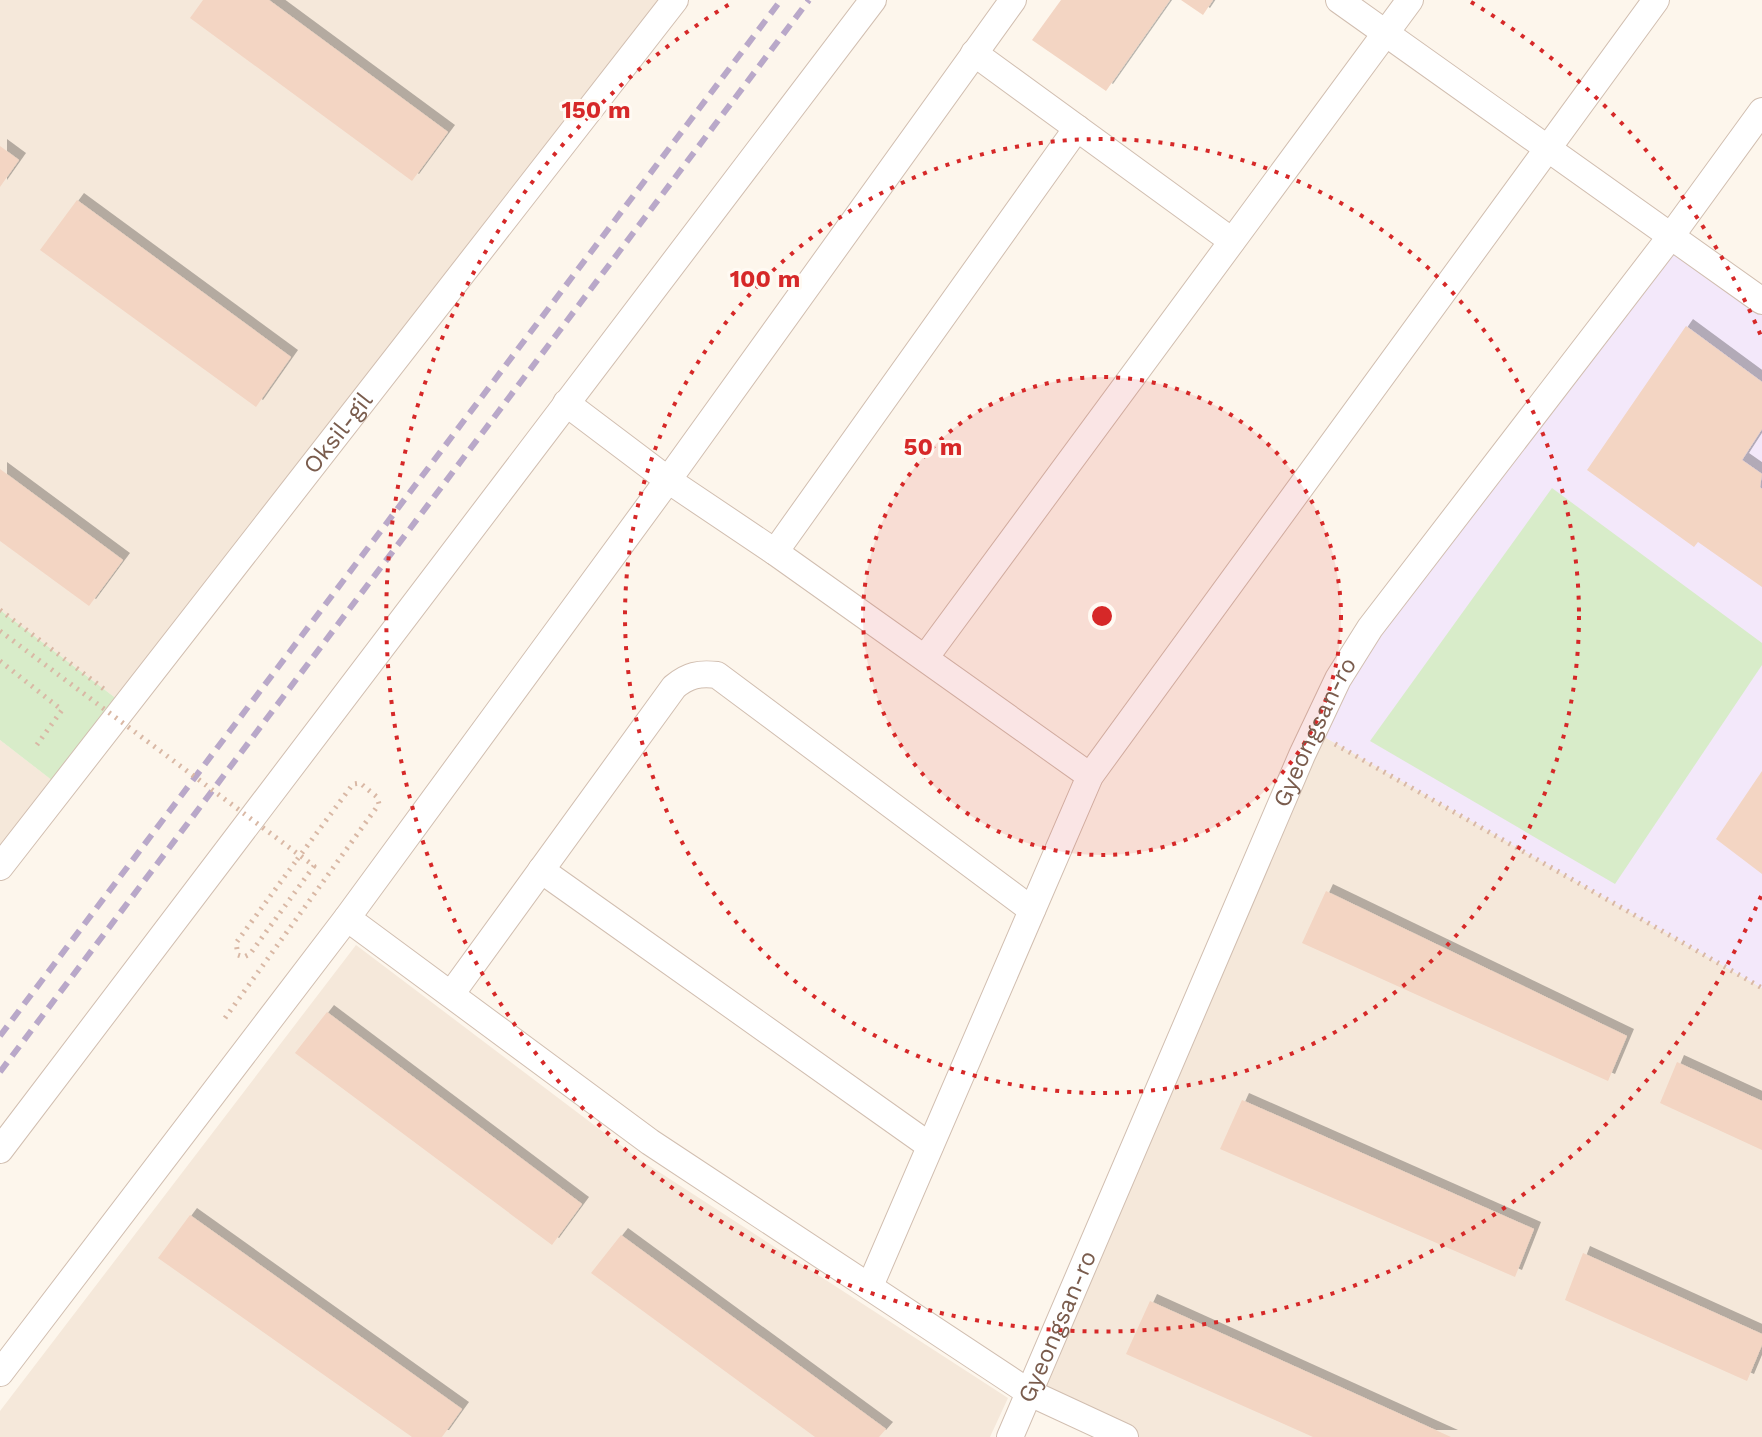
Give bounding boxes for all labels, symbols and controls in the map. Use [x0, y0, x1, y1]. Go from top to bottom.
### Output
text: 150 m [561, 96, 631, 124]
text: 100 m [730, 265, 800, 293]
street label: Oksil-gil [298, 386, 379, 479]
text: 50 m [904, 433, 962, 461]
centre of rings [1088, 602, 1116, 630]
street label: Gyeongsan-ro [1267, 652, 1362, 811]
street label: Gyeongsan-ro [1012, 1246, 1102, 1407]

